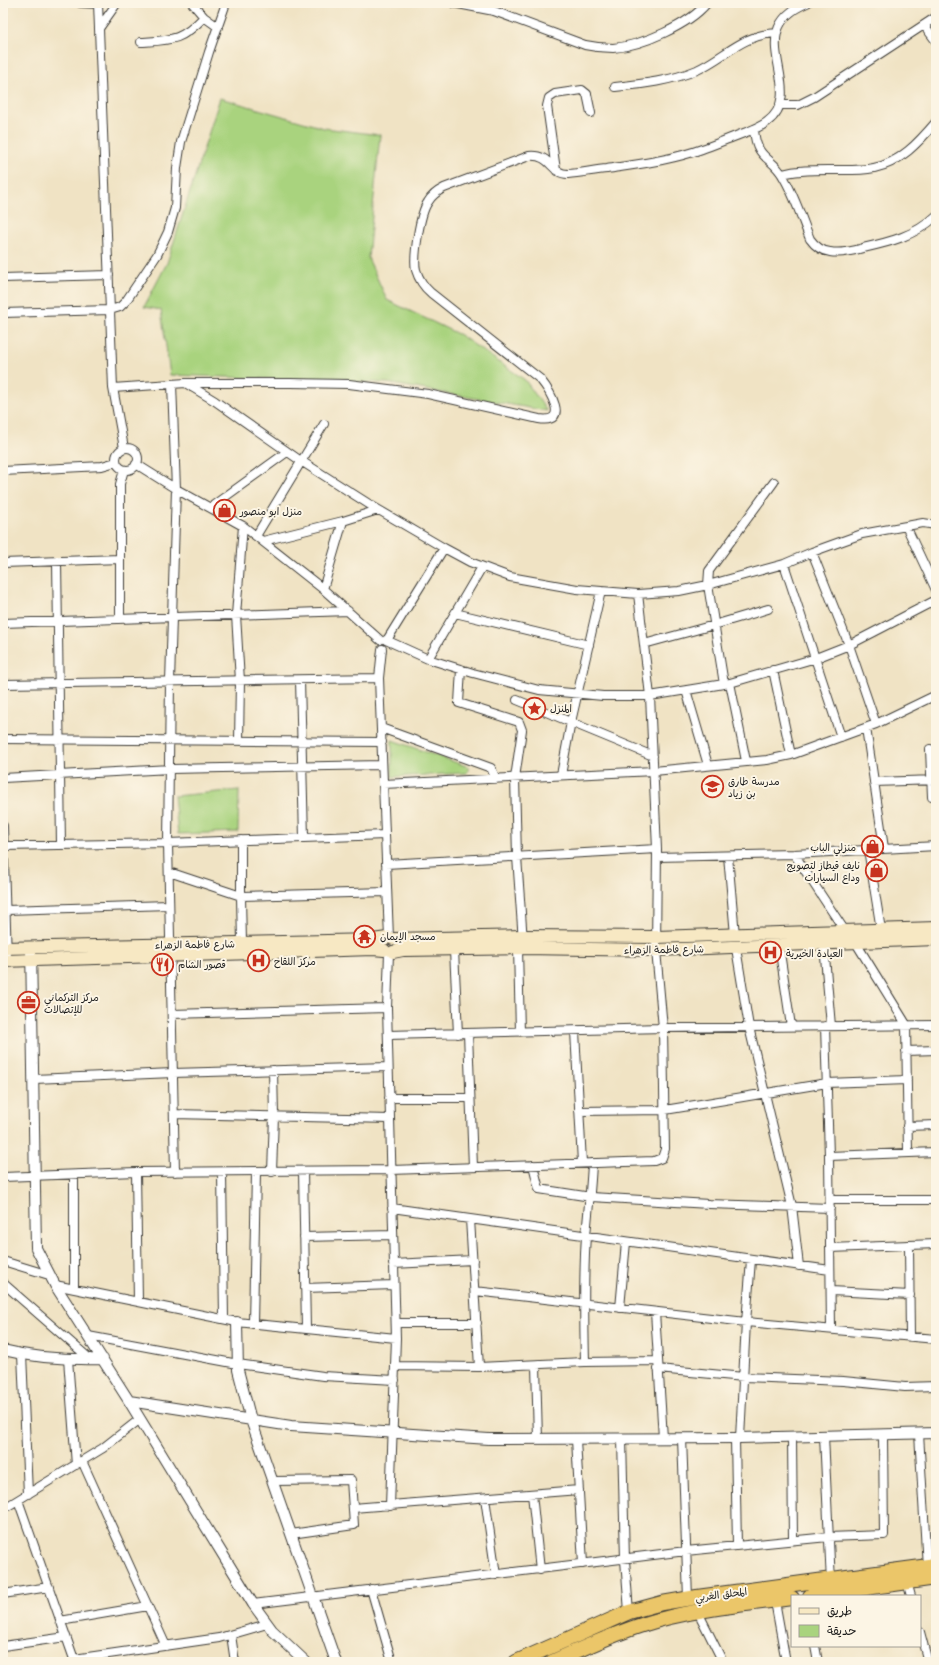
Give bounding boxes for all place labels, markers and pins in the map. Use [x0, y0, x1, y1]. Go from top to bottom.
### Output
shop icon: منزل ابو منصور [211, 498, 237, 524]
place label: منزل ابو منصور [239, 504, 302, 518]
place icon: المنزل [522, 695, 548, 721]
place label: المنزل [550, 701, 572, 715]
school or university icon: مدرسة طارق بن زياد [699, 774, 725, 800]
place label: مدرسة طارق بن زياد [728, 774, 780, 800]
shop icon: منزلي الباب [859, 834, 885, 860]
place label: منزلي الباب [810, 840, 856, 857]
place label: نايف قيطاز لتصويج وداع السيارات [787, 858, 860, 885]
shop icon: نايف قيطاز لتصويج وداع السيارات [863, 858, 889, 884]
temple icon: مسجد الإيمان [352, 923, 378, 949]
place label: مسجد الإيمان [380, 929, 436, 944]
hospital icon: العيادة الخيرية [757, 940, 783, 966]
place label: العيادة الخيرية [786, 946, 843, 960]
hospital icon: مركز اللقاح [245, 948, 271, 974]
restaurant icon: قصور الشام [149, 951, 175, 977]
place label: مركز اللقاح [274, 954, 316, 969]
place label: قصور الشام [178, 957, 226, 972]
office icon: مركز التركماني للإتصالات [15, 990, 41, 1016]
place label: مركز التركماني للإتصالات [44, 990, 99, 1017]

